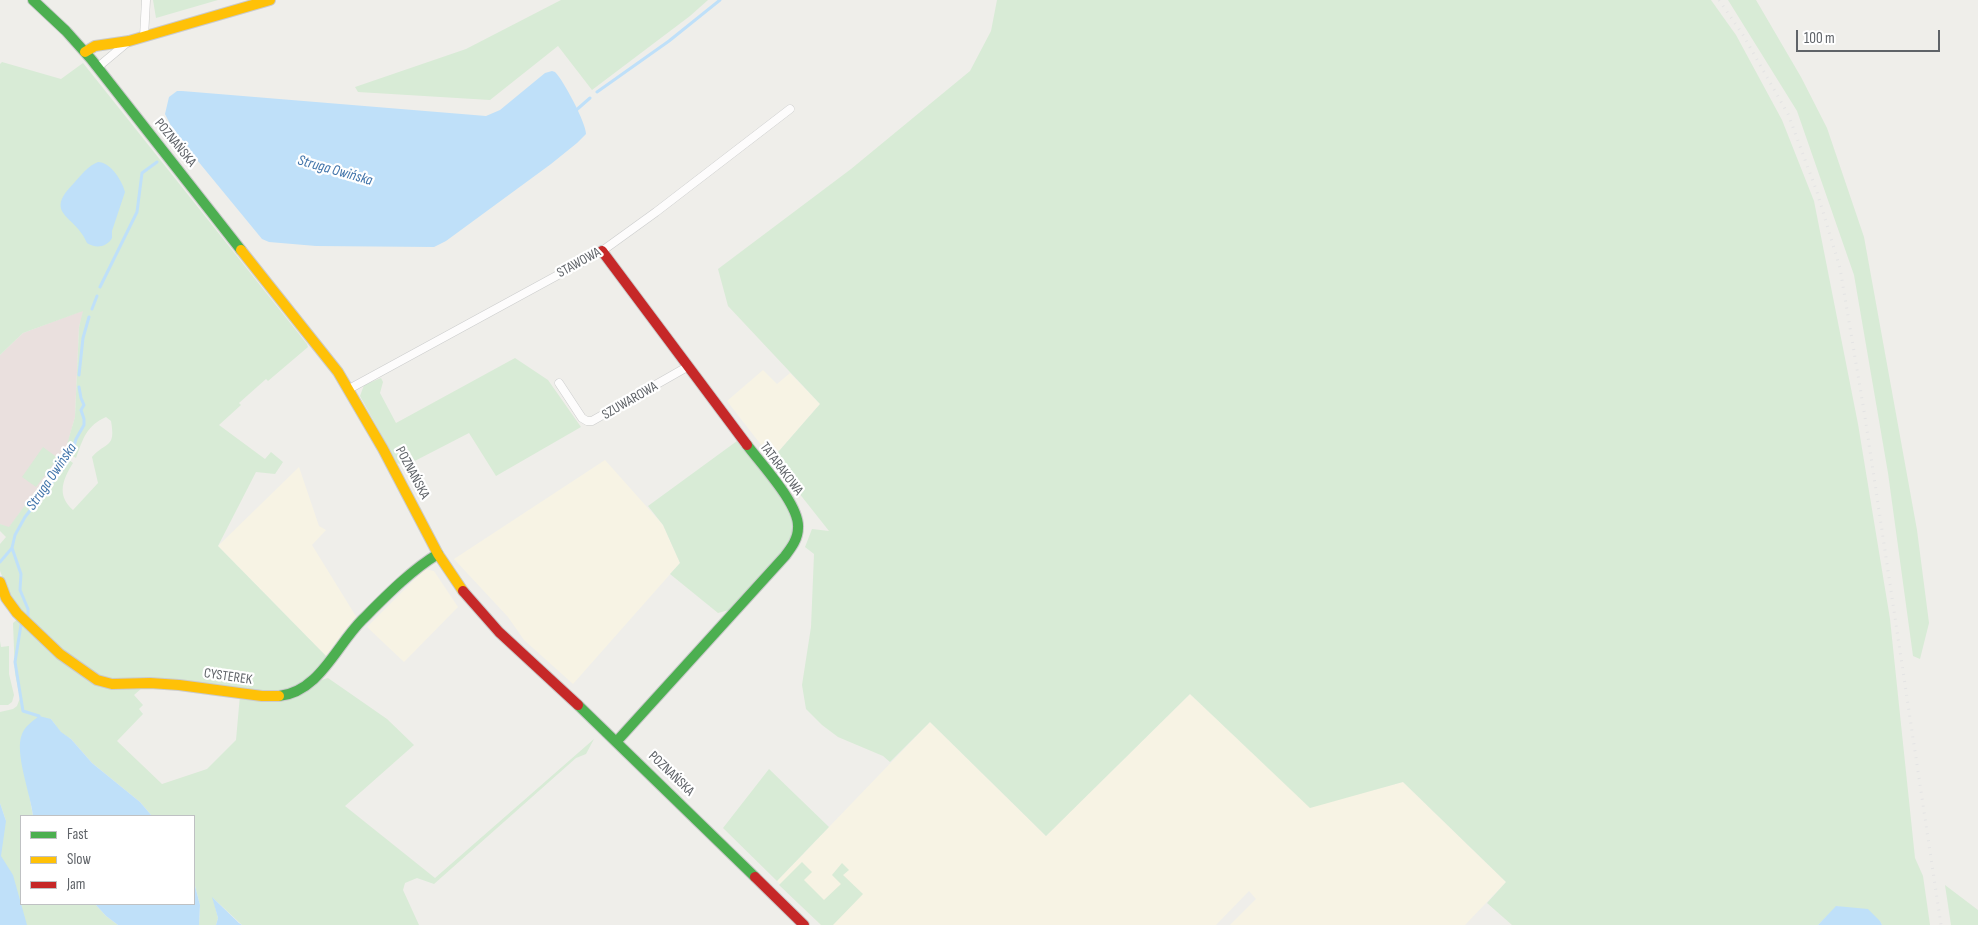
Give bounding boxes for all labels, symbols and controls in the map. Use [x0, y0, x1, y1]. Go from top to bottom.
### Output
scale bar [1798, 20, 1942, 52]
text: 100 m [1804, 29, 1835, 48]
street label: POZNAŃSKA [150, 116, 200, 170]
water label: Struga Owińska [296, 152, 374, 190]
street label: STAWOWA [554, 244, 604, 282]
street label: SZUWAROWA [599, 378, 661, 424]
street label: TATARAKOWA [756, 439, 806, 499]
water label: Struga Owińska [23, 440, 81, 514]
street label: POZNAŃSKA [391, 444, 433, 502]
street label: CYSTEREK [203, 665, 253, 689]
street label: POZNAŃSKA [645, 748, 697, 800]
legend [20, 815, 195, 905]
text: Fast [67, 825, 88, 844]
text: Slow [67, 850, 91, 869]
text: Jam [67, 875, 85, 894]

